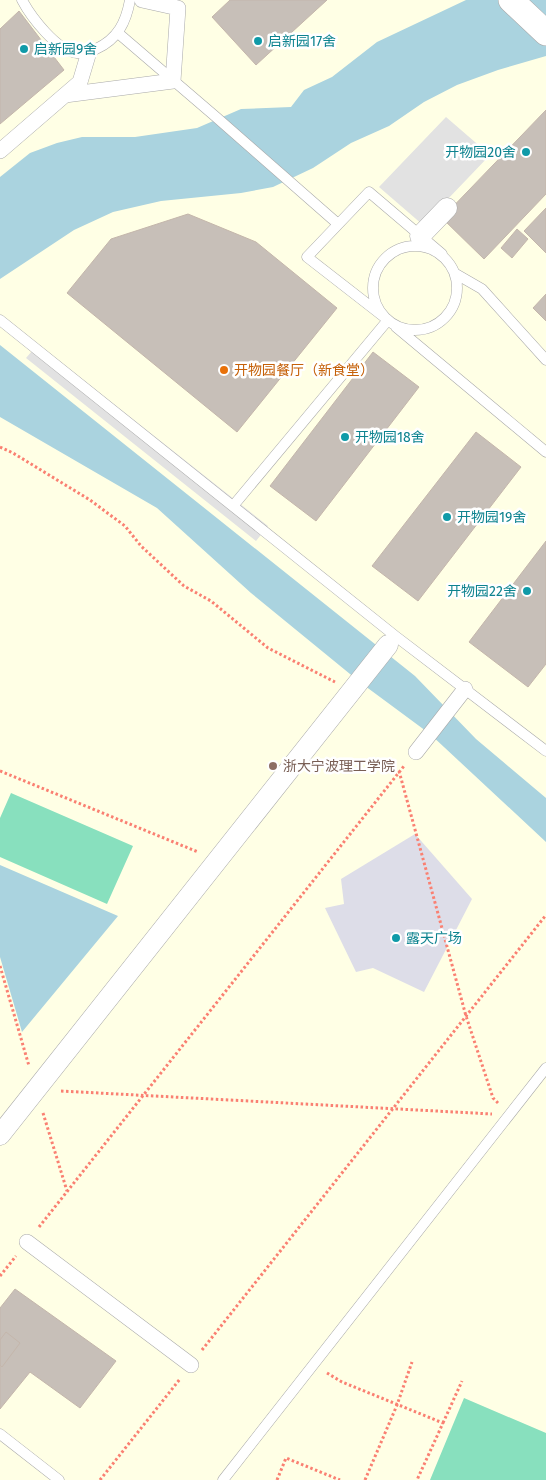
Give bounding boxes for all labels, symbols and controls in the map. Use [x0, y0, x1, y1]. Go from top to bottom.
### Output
place label: 启新园17舍 [268, 33, 336, 50]
marker: 启新园17舍 [252, 35, 264, 47]
place label: 启新园9舍 [34, 41, 97, 58]
marker: 启新园9舍 [18, 43, 30, 55]
place label: 开物园20舍 [445, 144, 516, 161]
marker: 开物园20舍 [520, 146, 532, 158]
place label: 开物园餐厅（新食堂） [234, 362, 374, 379]
marker: 开物园餐厅（新食堂） [218, 364, 230, 376]
place label: 开物园18舍 [355, 429, 425, 446]
marker: 开物园18舍 [339, 431, 351, 443]
place label: 开物园19舍 [457, 509, 526, 526]
marker: 开物园19舍 [441, 511, 453, 523]
place label: 开物园22舍 [447, 583, 517, 600]
marker: 开物园22舍 [521, 585, 533, 597]
place label: 浙大宁波理工学院 [283, 758, 395, 775]
marker: 浙大宁波理工学院 [267, 760, 279, 772]
place label: 露天广场 [406, 930, 462, 947]
marker: 露天广场 [390, 932, 402, 944]

